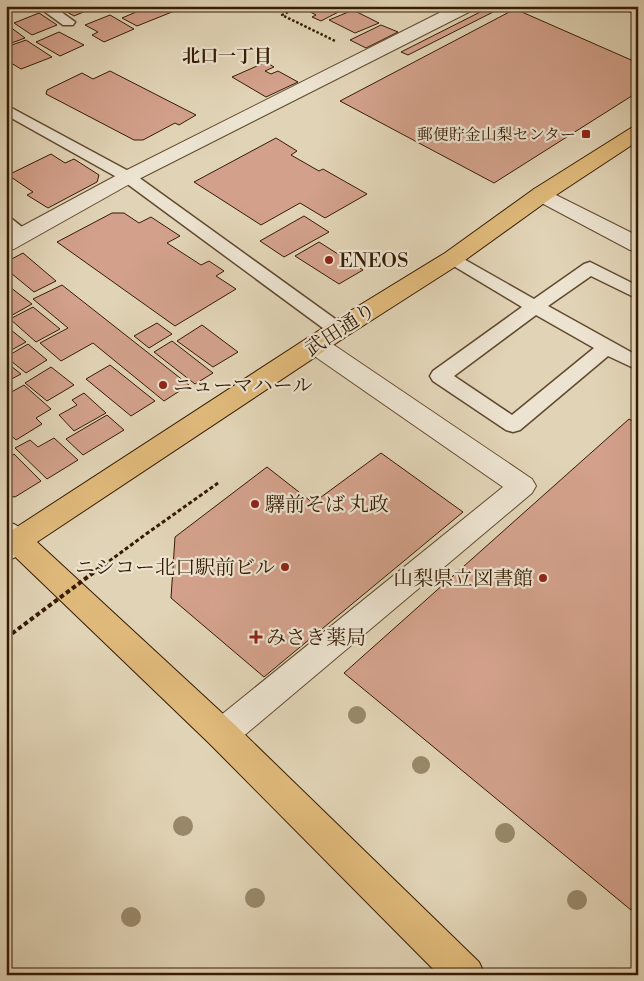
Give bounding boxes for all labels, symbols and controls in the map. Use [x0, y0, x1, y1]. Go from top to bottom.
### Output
district label: 北口一丁目 [182, 45, 272, 68]
place label: 郵便貯金山梨センター [417, 125, 576, 145]
marker: 郵便貯金山梨センター [580, 128, 592, 140]
place label: ENEOS [339, 249, 408, 274]
marker: ENEOS [323, 254, 335, 266]
street label: 武田通り [300, 298, 381, 363]
place label: ニューマハール [173, 374, 312, 399]
marker: ニューマハール [157, 379, 169, 391]
place label: 驛前そば 丸政 [265, 493, 389, 518]
marker: 驛前そば 丸政 [249, 498, 261, 510]
place label: ニシコー北口駅前ビル [75, 556, 275, 581]
marker: ニシコー北口駅前ビル [279, 561, 291, 573]
place label: 山梨県立図書館 [393, 567, 533, 592]
marker: 山梨県立図書館 [537, 572, 549, 584]
place label: みさき薬局 [266, 626, 366, 651]
marker: みさき薬局 [250, 631, 262, 643]

